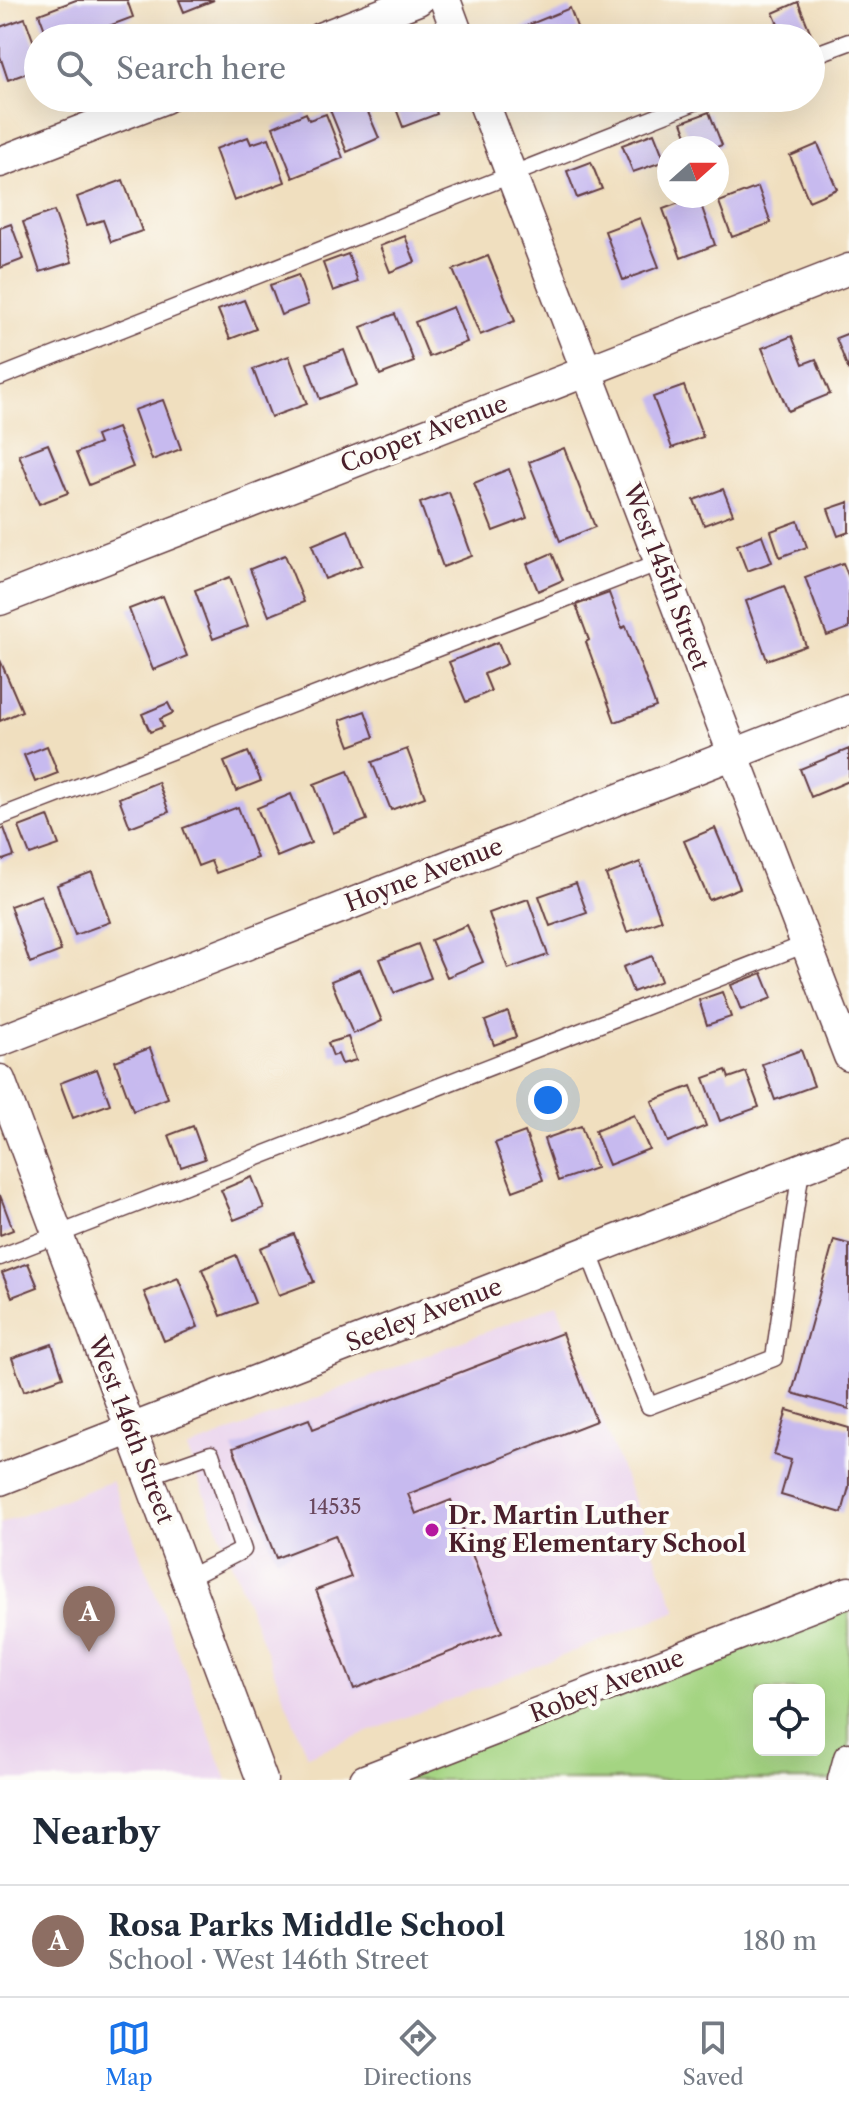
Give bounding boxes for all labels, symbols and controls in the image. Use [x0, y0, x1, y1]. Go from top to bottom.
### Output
search box [24, 24, 825, 112]
icon: search [52, 46, 96, 90]
text: Search here [116, 50, 286, 87]
north arrow [657, 136, 729, 208]
street label: Cooper Avenue [336, 388, 511, 479]
street label: West 145th Street [617, 478, 716, 675]
street label: Hoyne Avenue [341, 831, 507, 918]
your location [528, 1080, 568, 1120]
street label: Seeley Avenue [342, 1271, 506, 1358]
street label: West 146th Street [82, 1331, 181, 1528]
house number: 14535 [309, 1495, 361, 1519]
place label: Dr. Martin Luther King Elementary School [448, 1501, 746, 1558]
marker: Dr. Martin Luther King Elementary School [423, 1521, 441, 1539]
pin: A [63, 1586, 115, 1652]
street label: Robey Avenue [526, 1643, 688, 1728]
map controls [753, 1684, 825, 1756]
button: locate [753, 1684, 825, 1756]
text: Nearby [32, 1811, 160, 1853]
text: Rosa Parks Middle School [108, 1907, 505, 1944]
text: A [48, 1925, 68, 1957]
text: 180 m [743, 1925, 817, 1957]
text: School · West 146th Street [108, 1944, 429, 1976]
tab: Map [105, 2016, 153, 2091]
tab: Directions [363, 2016, 472, 2091]
tab: Saved [683, 2016, 744, 2091]

